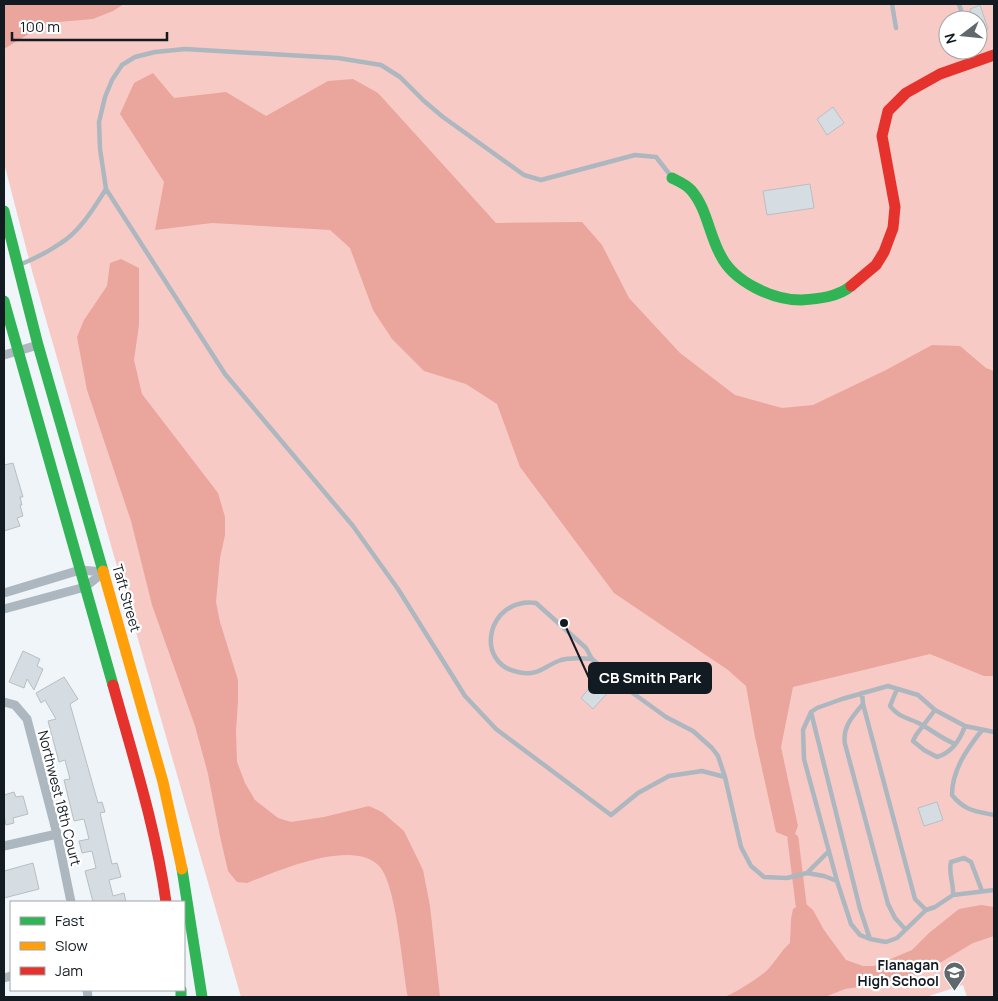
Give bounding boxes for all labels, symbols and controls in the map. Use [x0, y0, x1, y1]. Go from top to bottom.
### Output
scale bar [12, 10, 168, 42]
north arrow [938, 10, 988, 60]
text: 100 m [20, 16, 60, 37]
text: N [940, 31, 961, 46]
street label: Taft Street [108, 562, 146, 634]
callout: CB Smith Park [589, 663, 711, 693]
text: CB Smith Park [599, 667, 702, 688]
street label: Northwest 18th Court [34, 728, 86, 868]
legend [10, 901, 185, 991]
text: Fast [55, 910, 84, 931]
text: Slow [55, 935, 88, 956]
place label: Flanagan High School [858, 955, 939, 990]
text: Jam [55, 960, 83, 981]
school or university icon: Flanagan High School [943, 960, 967, 991]

